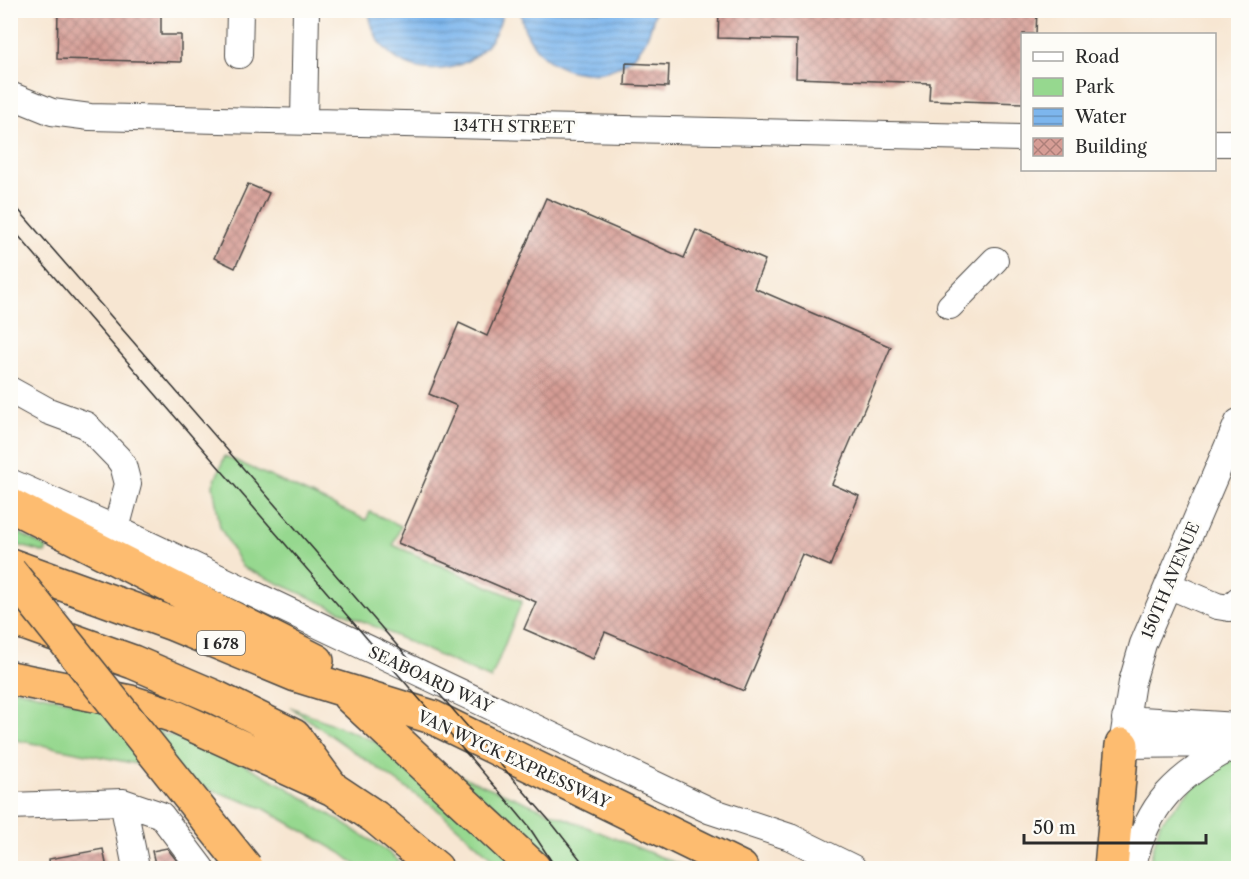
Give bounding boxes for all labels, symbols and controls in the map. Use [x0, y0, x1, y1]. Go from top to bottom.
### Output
legend [1021, 33, 1216, 171]
text: Road [1075, 46, 1120, 68]
text: Park [1075, 76, 1116, 98]
text: Water [1074, 106, 1127, 128]
street label: 134TH STREET [453, 115, 575, 137]
text: Building [1075, 136, 1147, 158]
street label: 150TH AVENUE [1136, 519, 1204, 641]
road number: I 678 [197, 631, 245, 655]
street label: SEABOARD WAY [366, 641, 497, 717]
street label: VAN WYCK EXPRESSWAY [414, 705, 614, 813]
scale bar [1024, 807, 1206, 845]
text: 50 m [1033, 817, 1076, 839]

